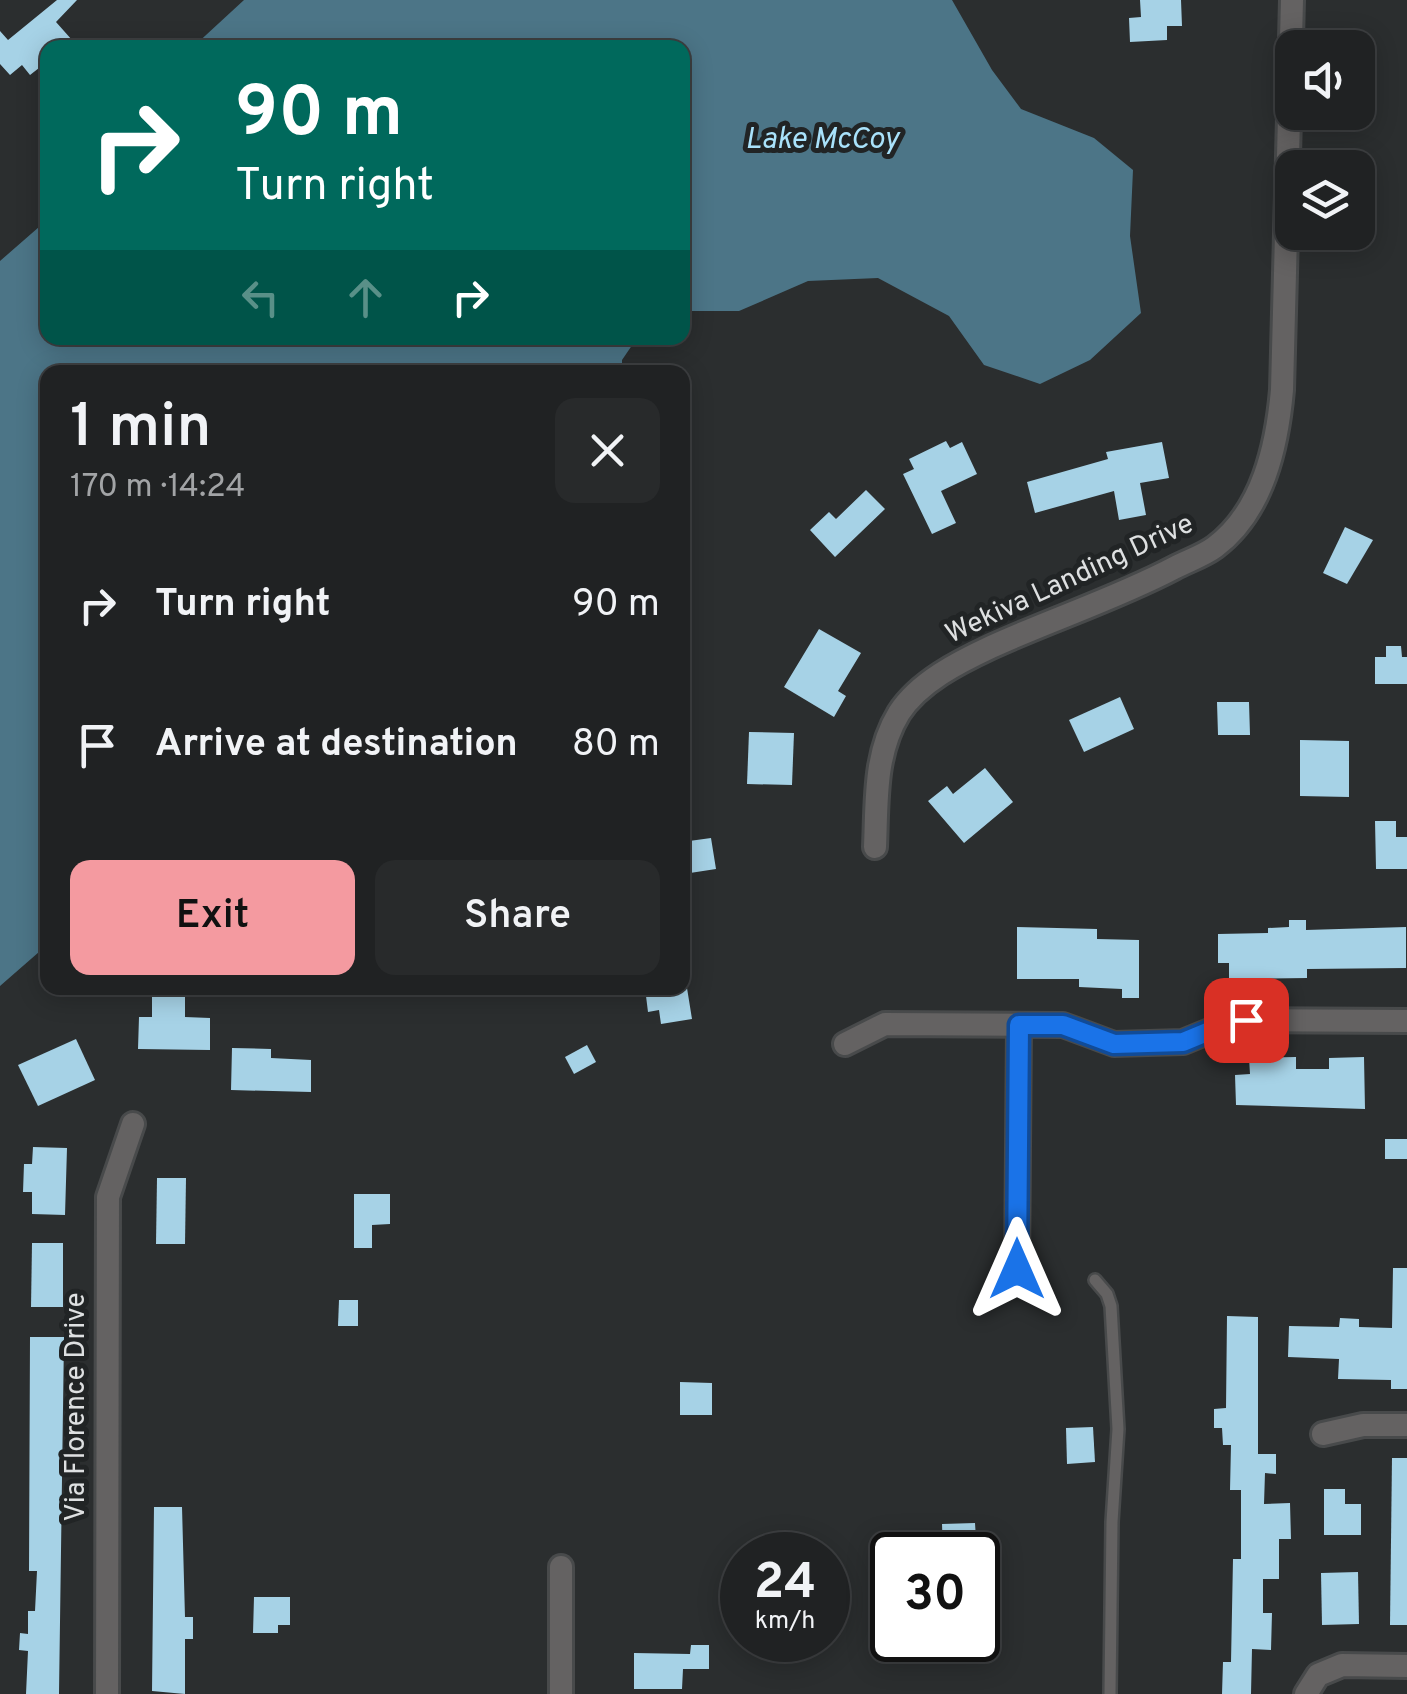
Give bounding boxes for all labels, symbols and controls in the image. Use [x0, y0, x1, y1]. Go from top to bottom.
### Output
map controls [1275, 30, 1375, 250]
button: sound [1275, 30, 1375, 130]
text: 90 m [235, 72, 403, 161]
icon: right [70, 80, 200, 210]
water label: Lake McCoy [745, 122, 902, 159]
button: layers [1275, 150, 1375, 250]
text: Turn right [235, 159, 434, 216]
icon: left [233, 270, 288, 325]
icon: ahead [338, 270, 393, 325]
icon: right [443, 270, 498, 325]
text: 1 min [70, 392, 211, 468]
button: close [555, 398, 660, 503]
text: 170 m · 14:24 [70, 468, 245, 508]
street label: Wekiva Landing Drive [940, 507, 1200, 653]
icon: right [70, 578, 125, 633]
text: Turn right [155, 581, 330, 630]
text: 90 m [572, 581, 660, 630]
icon: arrive [70, 718, 125, 773]
text: Arrive at destination [155, 721, 518, 770]
text: 80 m [572, 721, 660, 770]
button: Exit [70, 860, 355, 975]
button: Share [375, 860, 660, 975]
pin [1204, 978, 1289, 1063]
icon: arrive [1219, 993, 1274, 1048]
position arrow [965, 1217, 1069, 1321]
street label: Via Florence Drive [59, 1292, 95, 1522]
speed limit sign: 30 [870, 1532, 1000, 1662]
text: 24 [754, 1553, 816, 1616]
text: km/h [755, 1606, 815, 1638]

